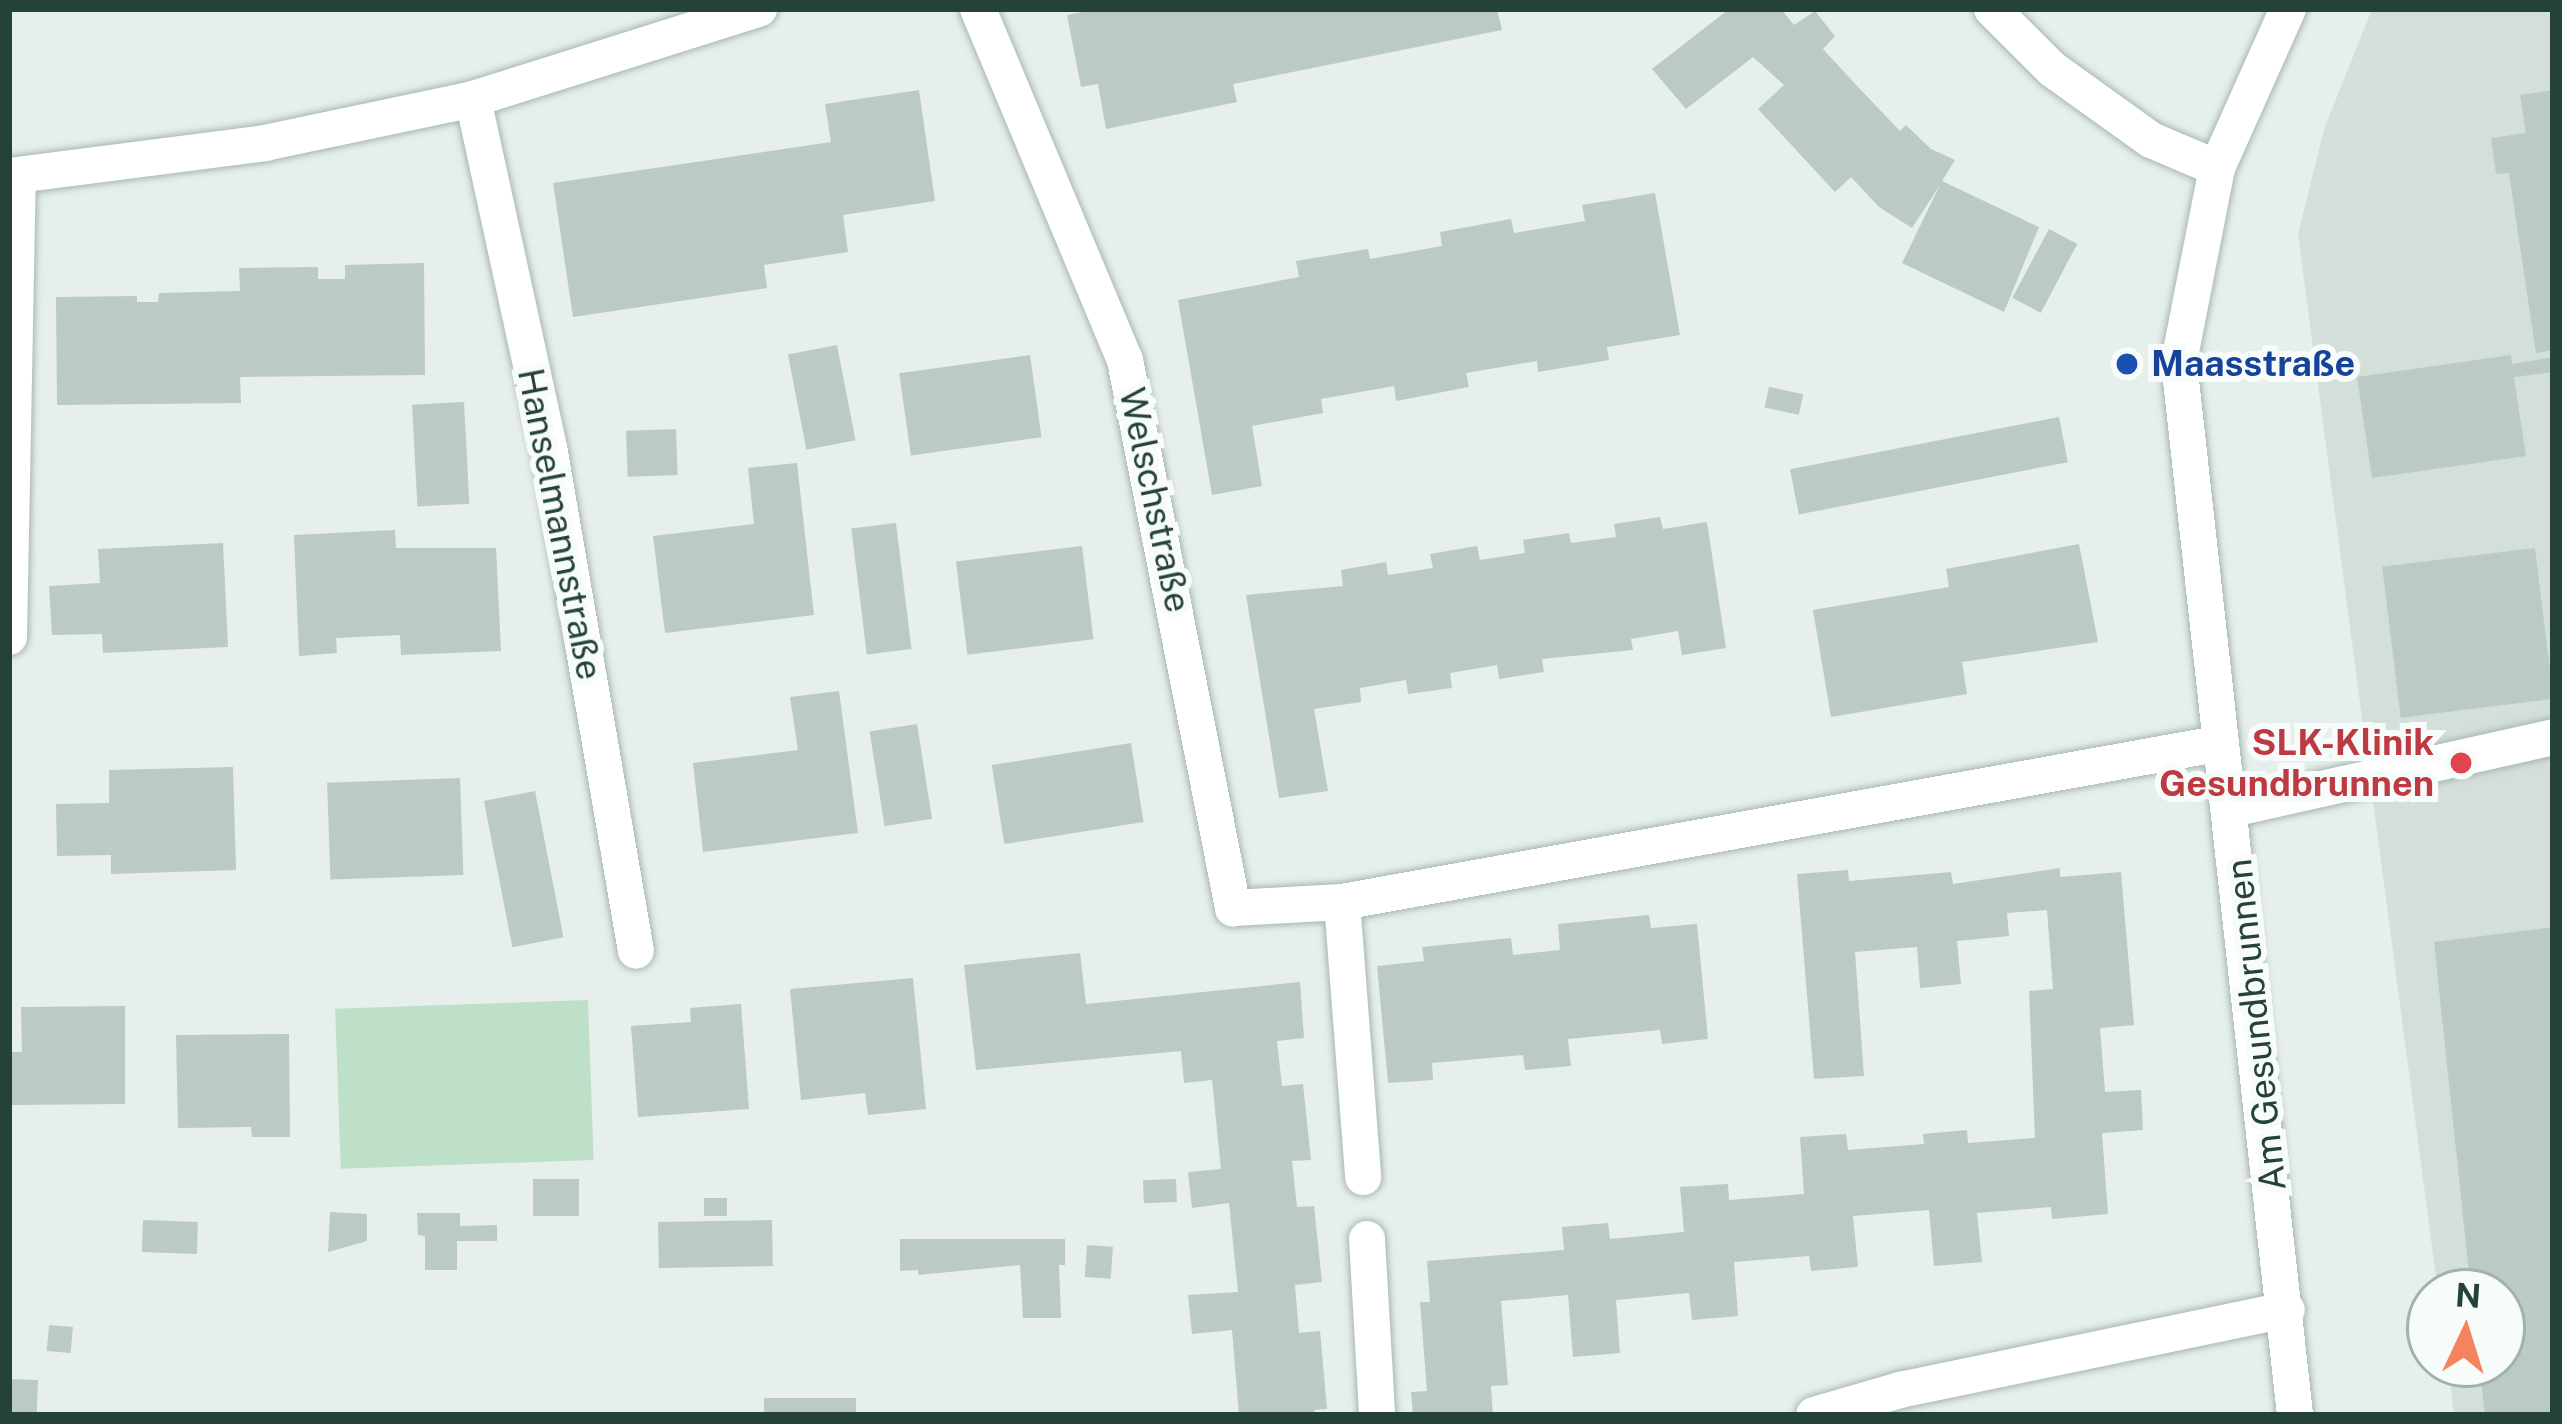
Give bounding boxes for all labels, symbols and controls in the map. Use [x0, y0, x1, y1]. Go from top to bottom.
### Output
place label: Maasstraße [2151, 342, 2355, 386]
marker: Maasstraße [2114, 351, 2140, 377]
street label: Hanselmannstraße [509, 365, 611, 683]
street label: Welschstraße [1110, 384, 1200, 616]
place label: SLK-Klinik Gesundbrunnen [2159, 720, 2434, 805]
marker: SLK-Klinik Gesundbrunnen [2445, 747, 2477, 779]
street label: Am Gesundbrunnen [2217, 857, 2295, 1193]
north arrow [2406, 1268, 2526, 1388]
text: N [2454, 1275, 2483, 1315]

